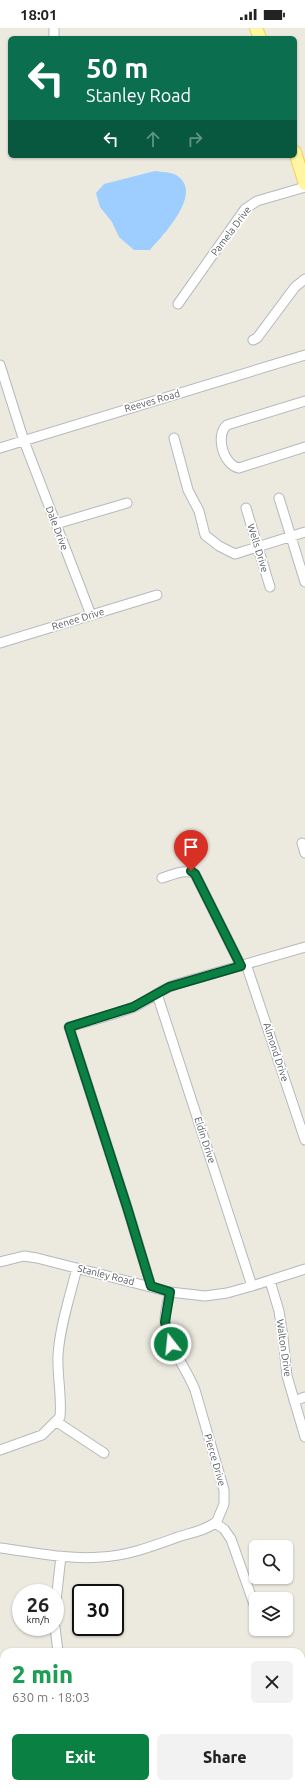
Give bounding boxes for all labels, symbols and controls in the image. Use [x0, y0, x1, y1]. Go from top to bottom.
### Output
text: 18:01 [20, 6, 58, 23]
icon: left [20, 52, 72, 104]
text: 50 m [86, 52, 148, 83]
text: Stanley Road [86, 85, 191, 105]
icon: left [100, 128, 122, 150]
icon: ahead [142, 128, 164, 150]
icon: right [184, 128, 206, 150]
street label: Pamela Drive [209, 204, 253, 258]
street label: Reeves Road [123, 388, 181, 414]
street label: Dale Drive [44, 504, 70, 552]
street label: Wells Drive [245, 522, 271, 574]
street label: Renee Drive [50, 606, 106, 632]
pin [174, 830, 208, 871]
icon: arrive [180, 836, 202, 858]
street label: Almond Drive [261, 1021, 291, 1083]
street label: Eldin Drive [192, 1115, 218, 1165]
street label: Stanley Road [76, 1263, 136, 1287]
street label: Walton Drive [275, 1318, 293, 1378]
position arrow [150, 1323, 192, 1365]
street label: Pierce Drive [202, 1433, 228, 1487]
map controls [249, 1540, 293, 1636]
button: search [249, 1540, 293, 1584]
speed limit sign: 30 [72, 1584, 124, 1636]
button: layers [249, 1592, 293, 1636]
text: 26 [27, 1593, 49, 1616]
text: km/h [26, 1614, 50, 1625]
text: 2 min [12, 1661, 73, 1688]
button: close [251, 1661, 293, 1703]
text: 630 m · 18:03 [12, 1690, 90, 1704]
button: Exit [12, 1734, 149, 1780]
button: Share [157, 1734, 293, 1780]

